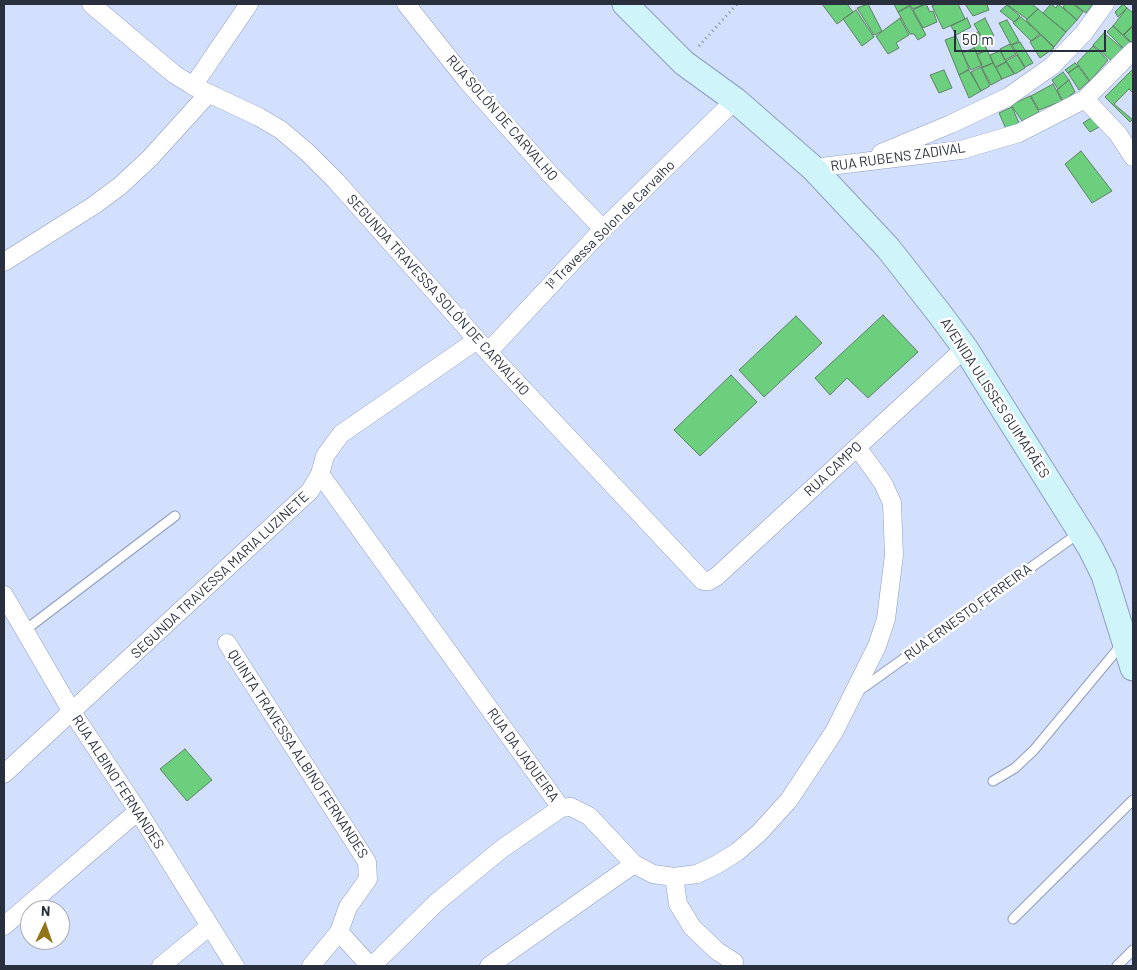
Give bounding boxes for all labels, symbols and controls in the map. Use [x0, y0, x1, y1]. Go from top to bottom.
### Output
scale bar [957, 20, 1110, 52]
text: 50 m [962, 30, 994, 48]
street label: RUA SOLÓN DE CARVALHO [443, 52, 561, 184]
street label: RUA RUBENS ZADIVAL [829, 139, 967, 175]
street label: 1ª Travessa Solon de Carvalho [542, 157, 678, 293]
street label: SEGUNDA TRAVESSA SOLÓN DE CARVALHO [343, 191, 533, 399]
street label: AVENIDA ULISSES GUIMARÃES [937, 315, 1053, 481]
street label: RUA CAMPO [801, 438, 865, 500]
street label: SEGUNDA TRAVESSA MARIA LUZINETE [128, 488, 312, 662]
street label: RUA ERNESTO FERREIRA [901, 560, 1035, 664]
street label: QUINTA TRAVESSA ALBINO FERNANDES [224, 647, 372, 861]
street label: RUA DA JAQUEIRA [483, 705, 563, 805]
street label: RUA ALBINO FERNANDES [68, 712, 168, 852]
north arrow [20, 900, 70, 950]
text: N [41, 902, 51, 919]

